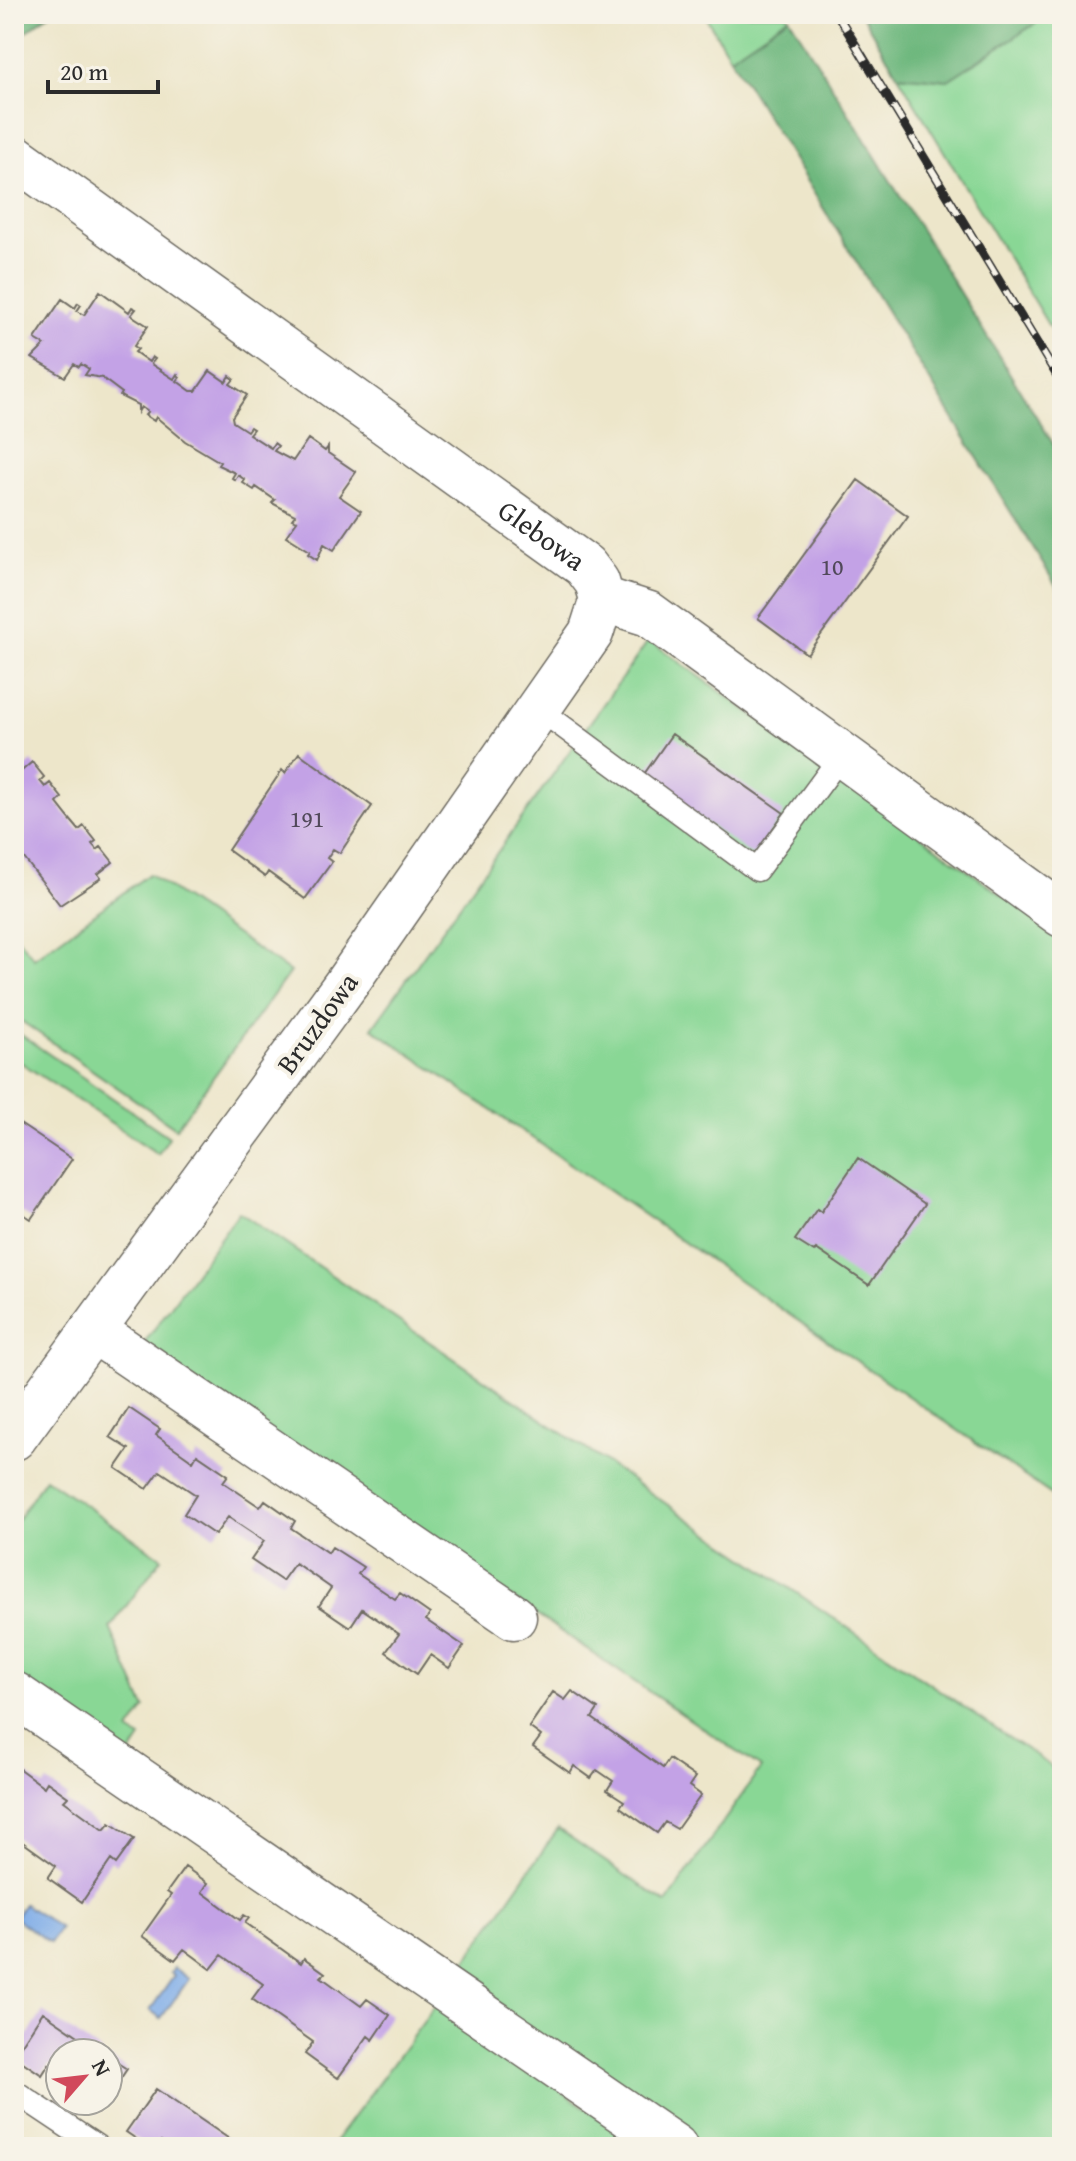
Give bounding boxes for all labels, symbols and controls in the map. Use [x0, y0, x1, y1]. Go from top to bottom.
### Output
scale bar [48, 44, 158, 94]
text: 20 m [60, 54, 108, 89]
street label: Glebowa [490, 489, 595, 581]
house number: 10 [820, 549, 844, 584]
house number: 191 [290, 801, 324, 836]
street label: Bruzdowa [266, 963, 368, 1082]
north arrow [44, 2037, 124, 2117]
text: N [84, 2054, 119, 2082]

